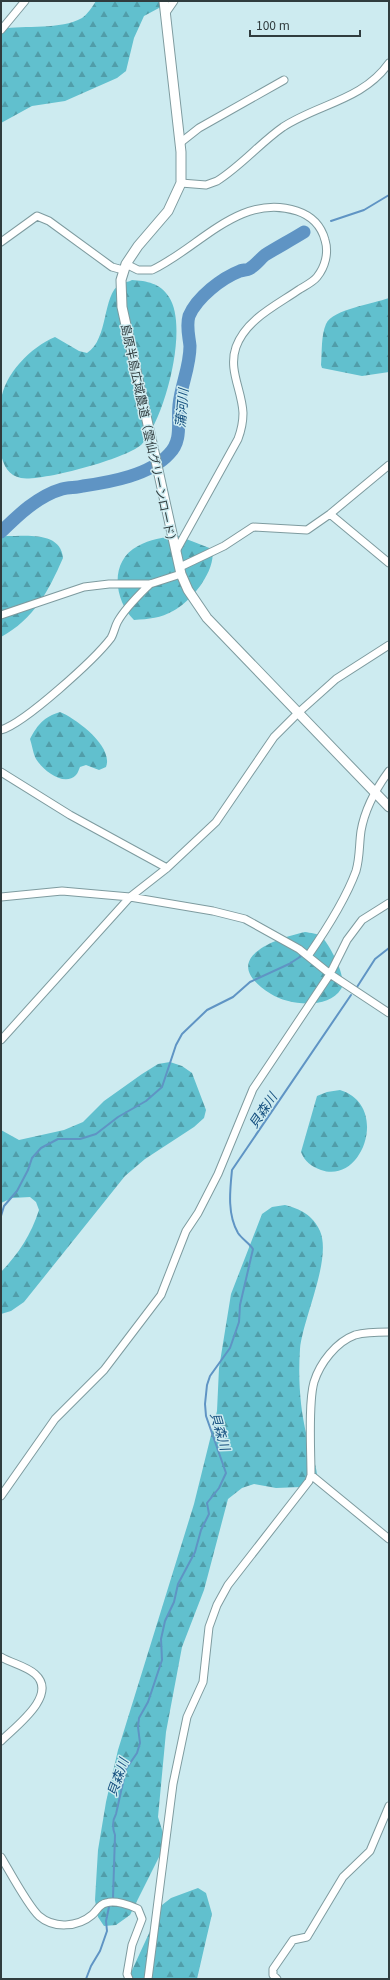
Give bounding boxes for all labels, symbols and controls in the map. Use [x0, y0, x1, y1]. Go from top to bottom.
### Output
scale bar [250, 12, 360, 38]
text: 100 m [256, 16, 290, 33]
street label: 島原半島広域農道（雲仙グリーンロード） [118, 322, 182, 548]
water label: 蒲河川 [170, 386, 192, 428]
water label: 貝森川 [243, 1087, 282, 1131]
water label: 貝森川 [206, 1410, 236, 1454]
water label: 貝森川 [102, 1754, 133, 1799]

